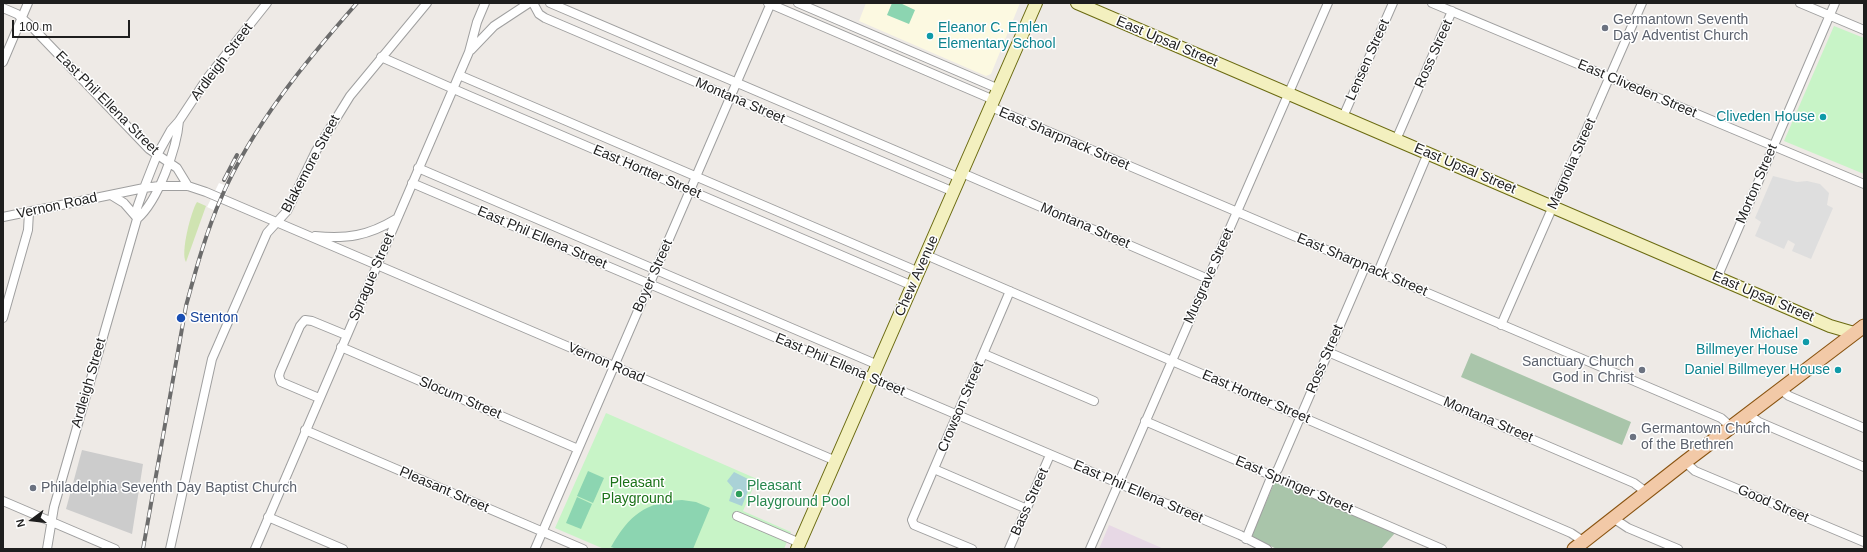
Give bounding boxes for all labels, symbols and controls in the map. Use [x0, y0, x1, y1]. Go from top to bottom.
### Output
scale bar [14, 12, 132, 38]
place label: Germantown Seventh Day Adventist Church [1613, 12, 1748, 44]
street label: East Upsal Street [1114, 13, 1220, 71]
street label: Lensen Street [1343, 17, 1393, 103]
street label: Ross Street [1411, 17, 1457, 91]
text: 100 m [19, 20, 52, 34]
street label: Ardleigh Street [187, 20, 257, 104]
place label: Eleanor C. Emlen Elementary School [938, 20, 1056, 52]
marker: Germantown Seventh Day Adventist Church [1600, 23, 1610, 33]
marker: Eleanor C. Emlen Elementary School [925, 31, 935, 41]
street label: East Phil Ellena Street [52, 48, 162, 158]
street label: East Cliveden Street [1575, 56, 1699, 122]
street label: Montana Street [693, 75, 787, 127]
street label: East Sharpnack Street [996, 104, 1132, 174]
place label: Cliveden House [1716, 109, 1815, 125]
street label: Blakemore Street [278, 112, 344, 216]
marker: Cliveden House [1818, 112, 1828, 122]
street label: Magnolia Street [1544, 116, 1600, 212]
street label: East Upsal Street [1412, 140, 1518, 198]
street label: East Hortter Street [590, 142, 704, 202]
street label: Morton Street [1733, 142, 1781, 226]
street label: Vernon Road [15, 189, 99, 223]
street label: Montana Street [1038, 200, 1132, 252]
street label: East Phil Ellena Street [475, 203, 609, 273]
street label: Musgrave Street [1180, 226, 1238, 326]
street label: Sprague Street [346, 230, 398, 324]
street label: East Sharpnack Street [1294, 230, 1430, 300]
street label: Chew Avenue [892, 233, 942, 319]
street label: Boyer Street [630, 237, 676, 315]
street label: East Upsal Street [1710, 268, 1816, 326]
place label: Stenton [190, 310, 238, 326]
marker: Stenton [175, 312, 187, 324]
street label: Ross Street [1303, 322, 1347, 396]
place label: Michael Billmeyer House [1696, 326, 1798, 358]
street label: East Phil Ellena Street [773, 330, 907, 400]
street label: Ardleigh Street [68, 336, 110, 430]
marker: Michael Billmeyer House [1801, 337, 1811, 347]
street label: Vernon Road [565, 339, 647, 387]
place label: Sanctuary Church God in Christ [1522, 354, 1634, 386]
street label: Crowson Street [934, 359, 988, 455]
place label: Daniel Billmeyer House [1684, 362, 1830, 378]
marker: Sanctuary Church God in Christ [1637, 365, 1647, 375]
marker: Daniel Billmeyer House [1833, 365, 1843, 375]
street label: East Hortter Street [1199, 367, 1313, 427]
street label: Slocum Street [416, 373, 504, 423]
street label: Montana Street [1441, 394, 1535, 446]
place label: Germantown Church of the Brethren [1641, 421, 1770, 454]
marker: Germantown Church of the Brethren [1628, 432, 1638, 442]
street label: East Springer Street [1233, 453, 1355, 517]
street label: East Phil Ellena Street [1071, 457, 1205, 527]
street label: Pleasant Street [397, 464, 491, 516]
street label: Bass Street [1008, 466, 1052, 538]
park label: Pleasant Playground [602, 475, 672, 508]
place label: Pleasant Playground Pool [747, 478, 850, 510]
place label: Philadelphia Seventh Day Baptist Church [41, 480, 297, 496]
street label: Good Street [1735, 482, 1811, 526]
marker: Philadelphia Seventh Day Baptist Church [28, 483, 38, 493]
marker: Pleasant Playground Pool [734, 489, 744, 499]
north arrow [12, 500, 52, 540]
text: N [14, 518, 27, 529]

